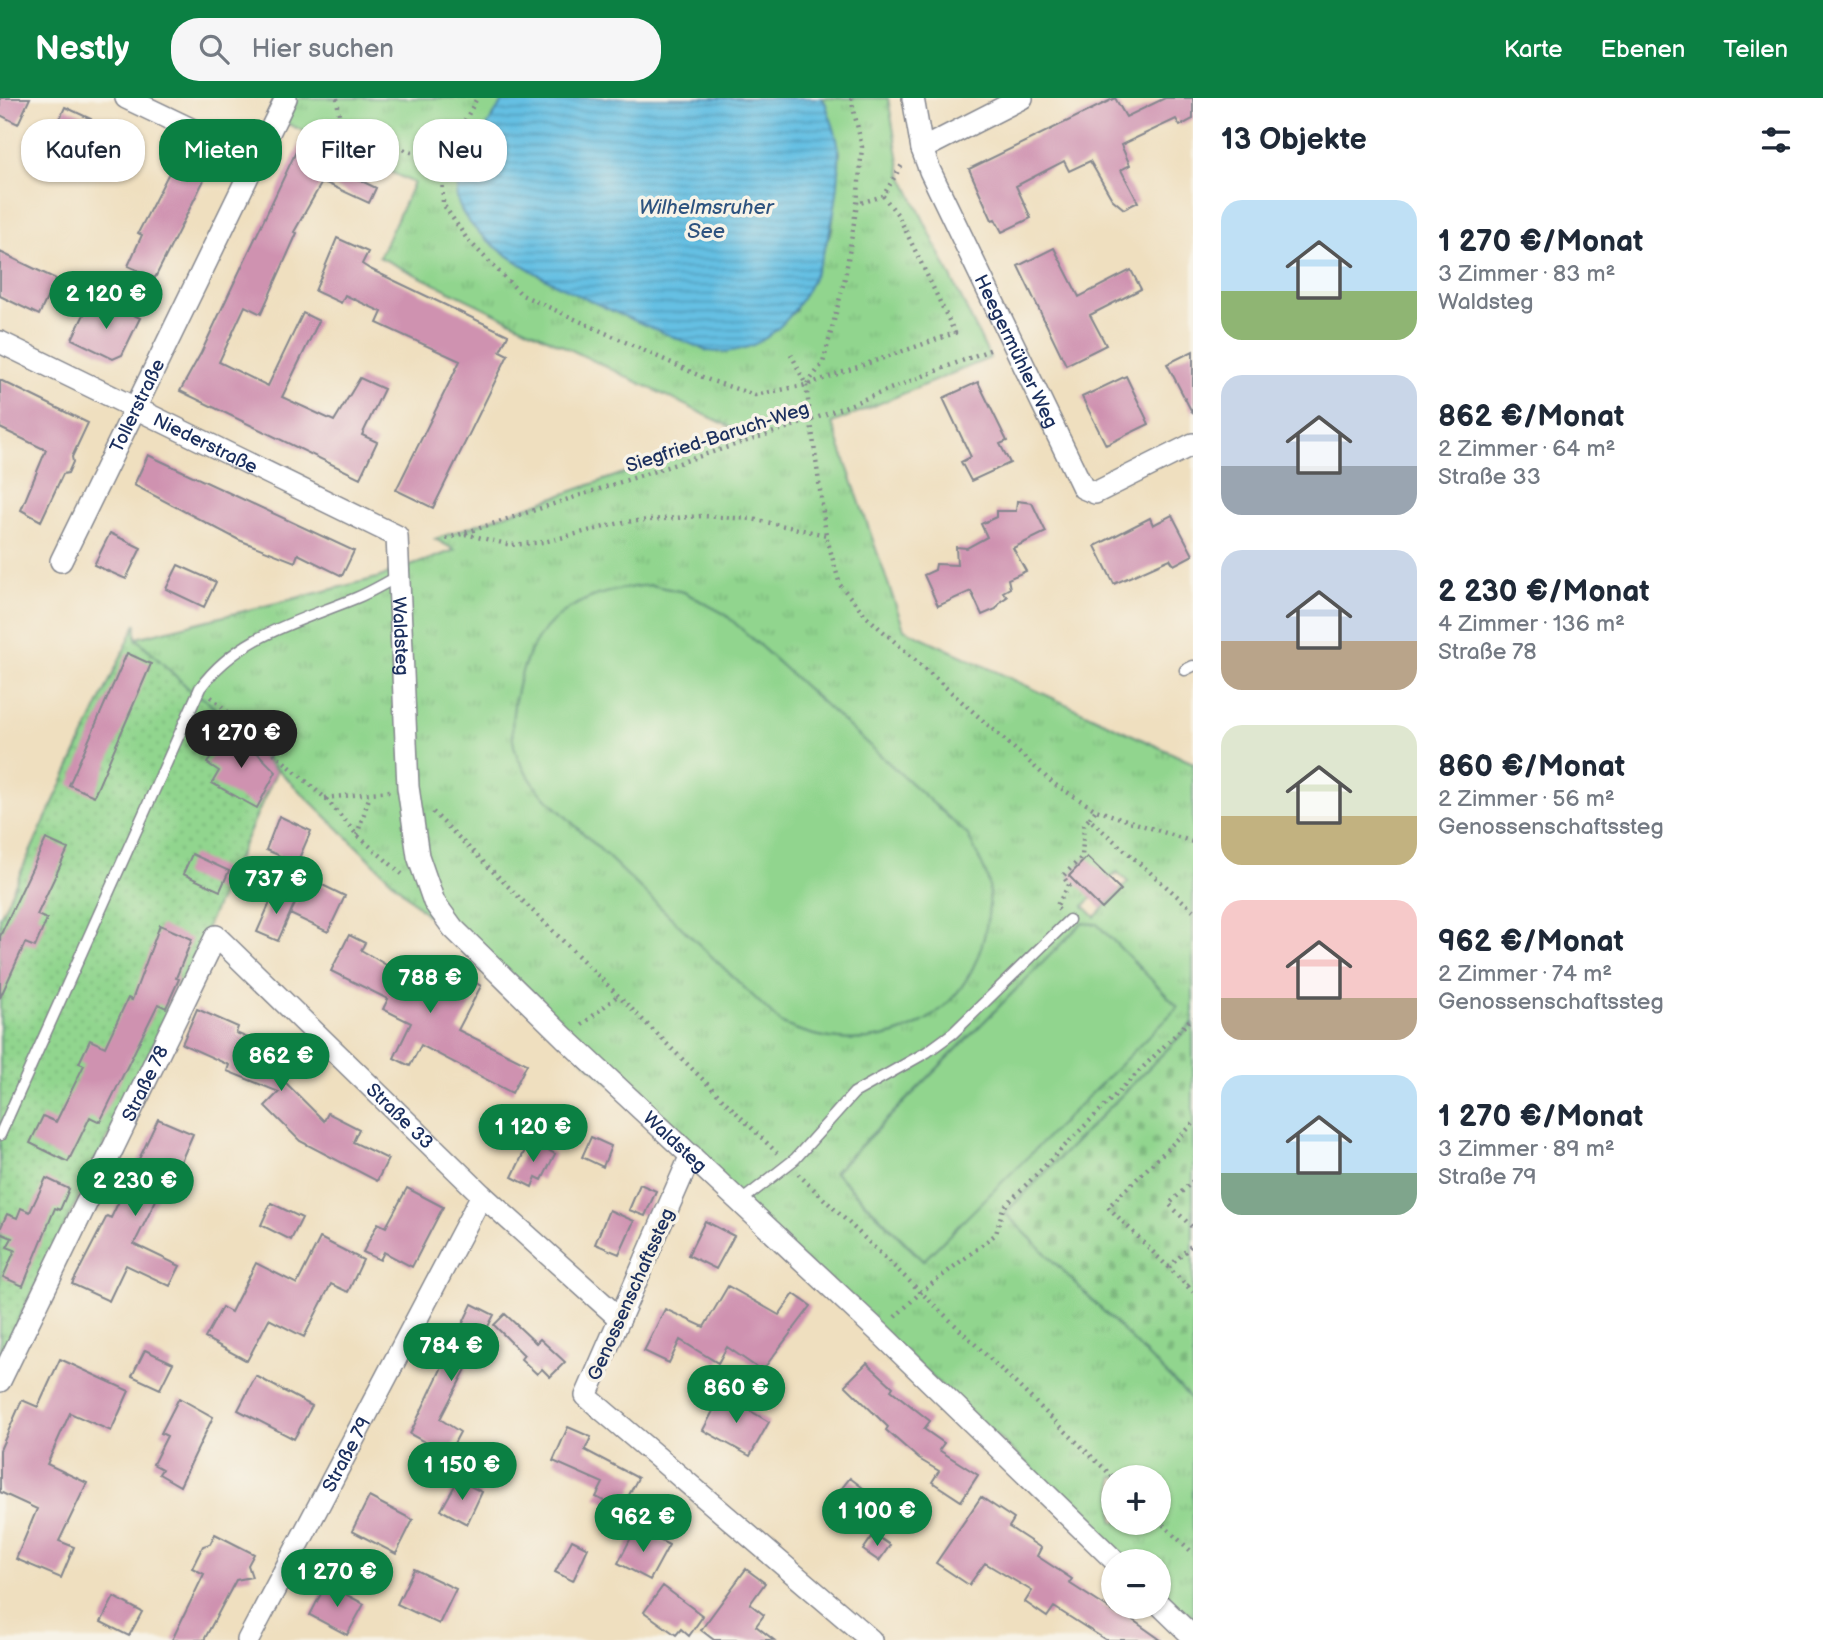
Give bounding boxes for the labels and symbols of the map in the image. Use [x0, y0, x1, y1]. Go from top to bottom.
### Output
water label: Wilhelmsruher See [639, 195, 775, 244]
street label: Heegermühler Weg [969, 271, 1062, 432]
pin: 2 120 € [41, 272, 171, 331]
street label: Tollerstraße [106, 356, 170, 457]
street label: Siegfried-Baruch-Weg [623, 397, 812, 478]
street label: Niederstraße [149, 409, 261, 479]
street label: Waldsteg [387, 596, 413, 676]
pin: 1 270 € [176, 710, 306, 770]
pin: 737 € [227, 856, 325, 916]
pin: 788 € [381, 956, 479, 1015]
pin: 862 € [232, 1034, 330, 1093]
street label: Straße 78 [118, 1042, 174, 1126]
street label: Straße 33 [361, 1079, 438, 1154]
pin: 1 120 € [468, 1104, 598, 1164]
street label: Waldsteg [638, 1107, 711, 1178]
pin: 2 230 € [70, 1158, 200, 1218]
street label: Genossenschaftssteg [583, 1205, 680, 1384]
pin: 784 € [402, 1324, 500, 1383]
pin: 860 € [687, 1366, 785, 1425]
street label: Straße 79 [318, 1413, 376, 1496]
pin: 1 150 € [397, 1442, 527, 1502]
pin: 1 100 € [812, 1488, 942, 1548]
pin: 962 € [594, 1494, 692, 1554]
pin: 1 270 € [272, 1550, 402, 1609]

